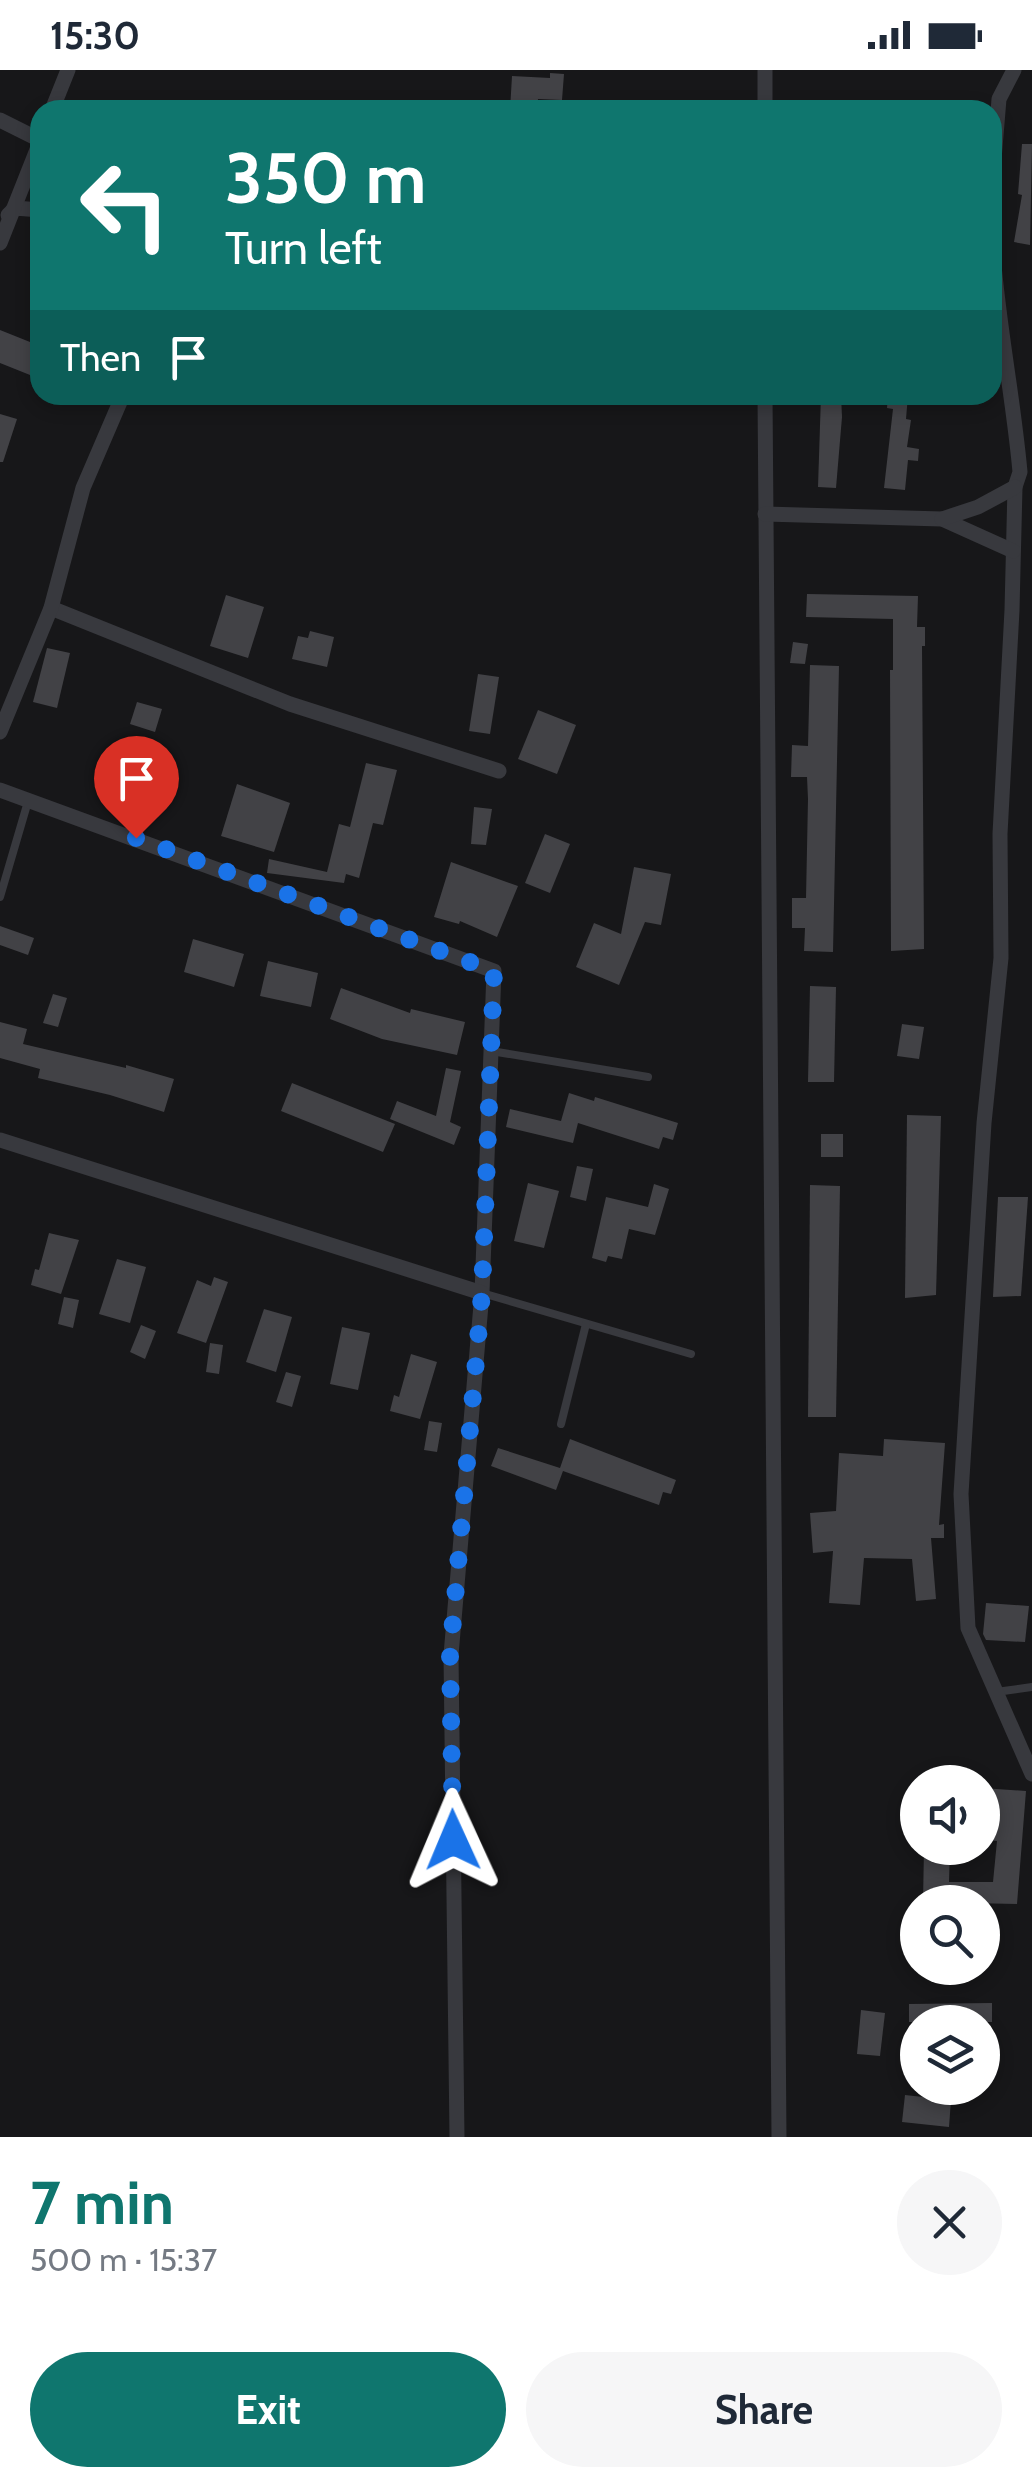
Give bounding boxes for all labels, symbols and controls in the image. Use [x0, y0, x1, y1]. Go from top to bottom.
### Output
text: 15:30 [50, 12, 140, 59]
text: 350 m [225, 135, 426, 221]
icon: left [60, 140, 190, 270]
text: Turn left [225, 221, 382, 275]
icon: arrive [161, 330, 216, 385]
text: Then [60, 334, 141, 381]
pin [94, 736, 179, 839]
icon: arrive [109, 751, 164, 806]
map controls [900, 1765, 1000, 2105]
button: sound [900, 1765, 1000, 1865]
position arrow [401, 1788, 505, 1892]
button: search [900, 1885, 1000, 1985]
button: layers [900, 2005, 1000, 2105]
text: 7 min [30, 2166, 174, 2239]
button: close [897, 2170, 1002, 2275]
text: 500 m · 15:37 [30, 2240, 217, 2279]
button: Exit [30, 2352, 506, 2467]
button: Share [526, 2352, 1002, 2467]

